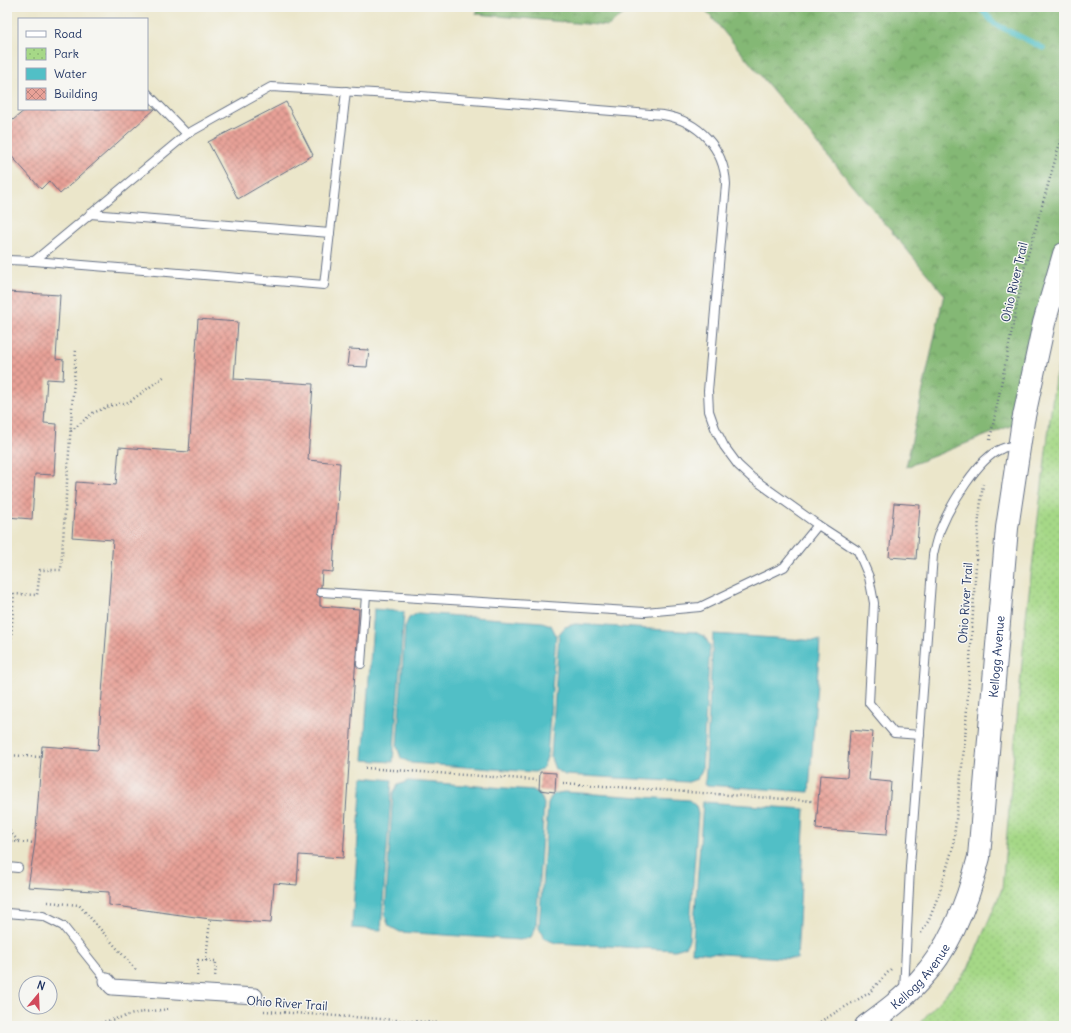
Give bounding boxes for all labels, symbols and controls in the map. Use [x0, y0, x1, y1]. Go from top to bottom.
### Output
legend [18, 18, 148, 110]
text: Road [54, 26, 82, 41]
text: Park [54, 46, 79, 61]
text: Water [54, 66, 87, 81]
text: Building [54, 86, 98, 101]
street label: Ohio River Trail [998, 241, 1030, 323]
street label: Ohio River Trail [955, 562, 975, 644]
street label: Kellogg Avenue [985, 615, 1007, 698]
street label: Kellogg Avenue [887, 941, 952, 1012]
north arrow [18, 975, 58, 1015]
text: N [35, 978, 47, 993]
street label: Ohio River Trail [246, 993, 328, 1013]

